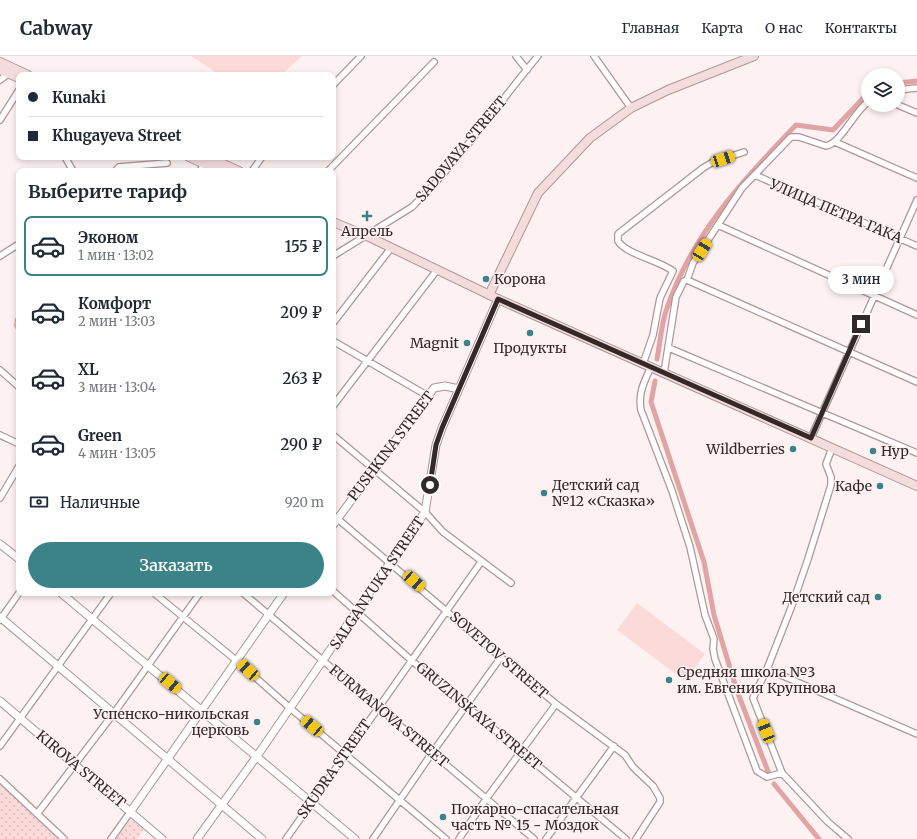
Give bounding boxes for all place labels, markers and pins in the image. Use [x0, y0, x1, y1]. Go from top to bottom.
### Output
marker: Апрель [362, 211, 372, 221]
place label: Апрель [340, 222, 393, 240]
place label: Корона [494, 270, 546, 288]
marker: Корона [481, 274, 491, 284]
marker: Продукты [525, 328, 535, 338]
place label: Magnit [410, 334, 460, 352]
marker: Magnit [462, 338, 472, 348]
place label: Продукты [493, 339, 567, 357]
place label: Wildberries [705, 440, 785, 458]
place label: Нур [881, 442, 909, 460]
marker: Wildberries [788, 444, 798, 454]
marker: Нур [868, 446, 878, 456]
place label: Детский сад №12 «Сказка» [552, 476, 655, 510]
place label: Кафе [835, 477, 872, 495]
marker: Кафе [875, 481, 885, 491]
marker: Детский сад №12 «Сказка» [539, 488, 549, 498]
place label: Детский сад [782, 588, 870, 606]
marker: Детский сад [873, 592, 883, 602]
place label: Средняя школа №3 им. Евгения Крупнова [677, 663, 837, 697]
marker: Средняя школа №3 им. Евгения Крупнова [664, 675, 674, 685]
place label: Успенско-никольская церковь [92, 705, 249, 739]
marker: Успенско-никольская церковь [252, 717, 262, 727]
place label: Пожарно-спасательная часть № 15 - Моздок [451, 800, 619, 834]
marker: Пожарно-спасательная часть № 15 - Моздок [438, 812, 448, 822]

